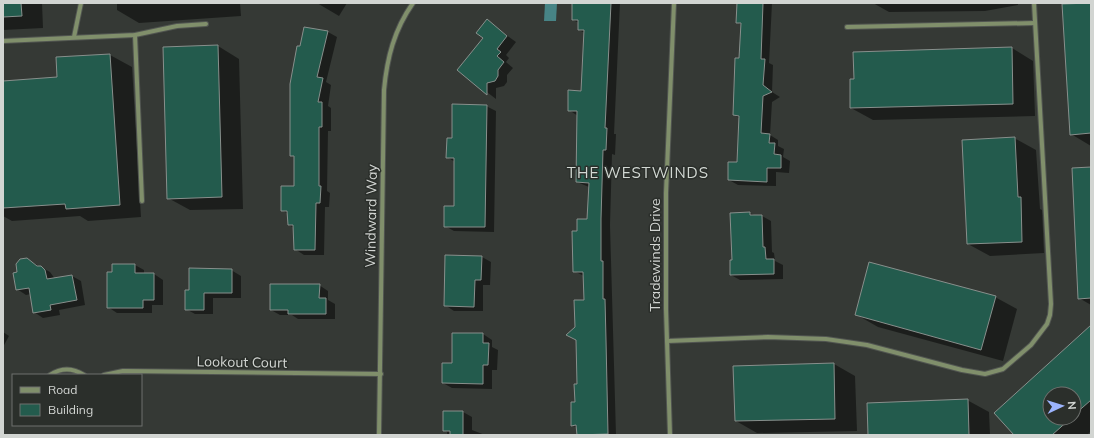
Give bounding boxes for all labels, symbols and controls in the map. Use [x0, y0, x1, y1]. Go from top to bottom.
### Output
district label: THE WESTWINDS [567, 163, 709, 182]
street label: Windward Way [361, 164, 381, 268]
street label: Tradewinds Drive [646, 198, 664, 312]
street label: Lookout Court [196, 352, 288, 372]
legend [12, 374, 142, 426]
text: Road [48, 382, 77, 397]
north arrow [1042, 386, 1082, 426]
text: N [1065, 401, 1079, 410]
text: Building [48, 402, 93, 417]

